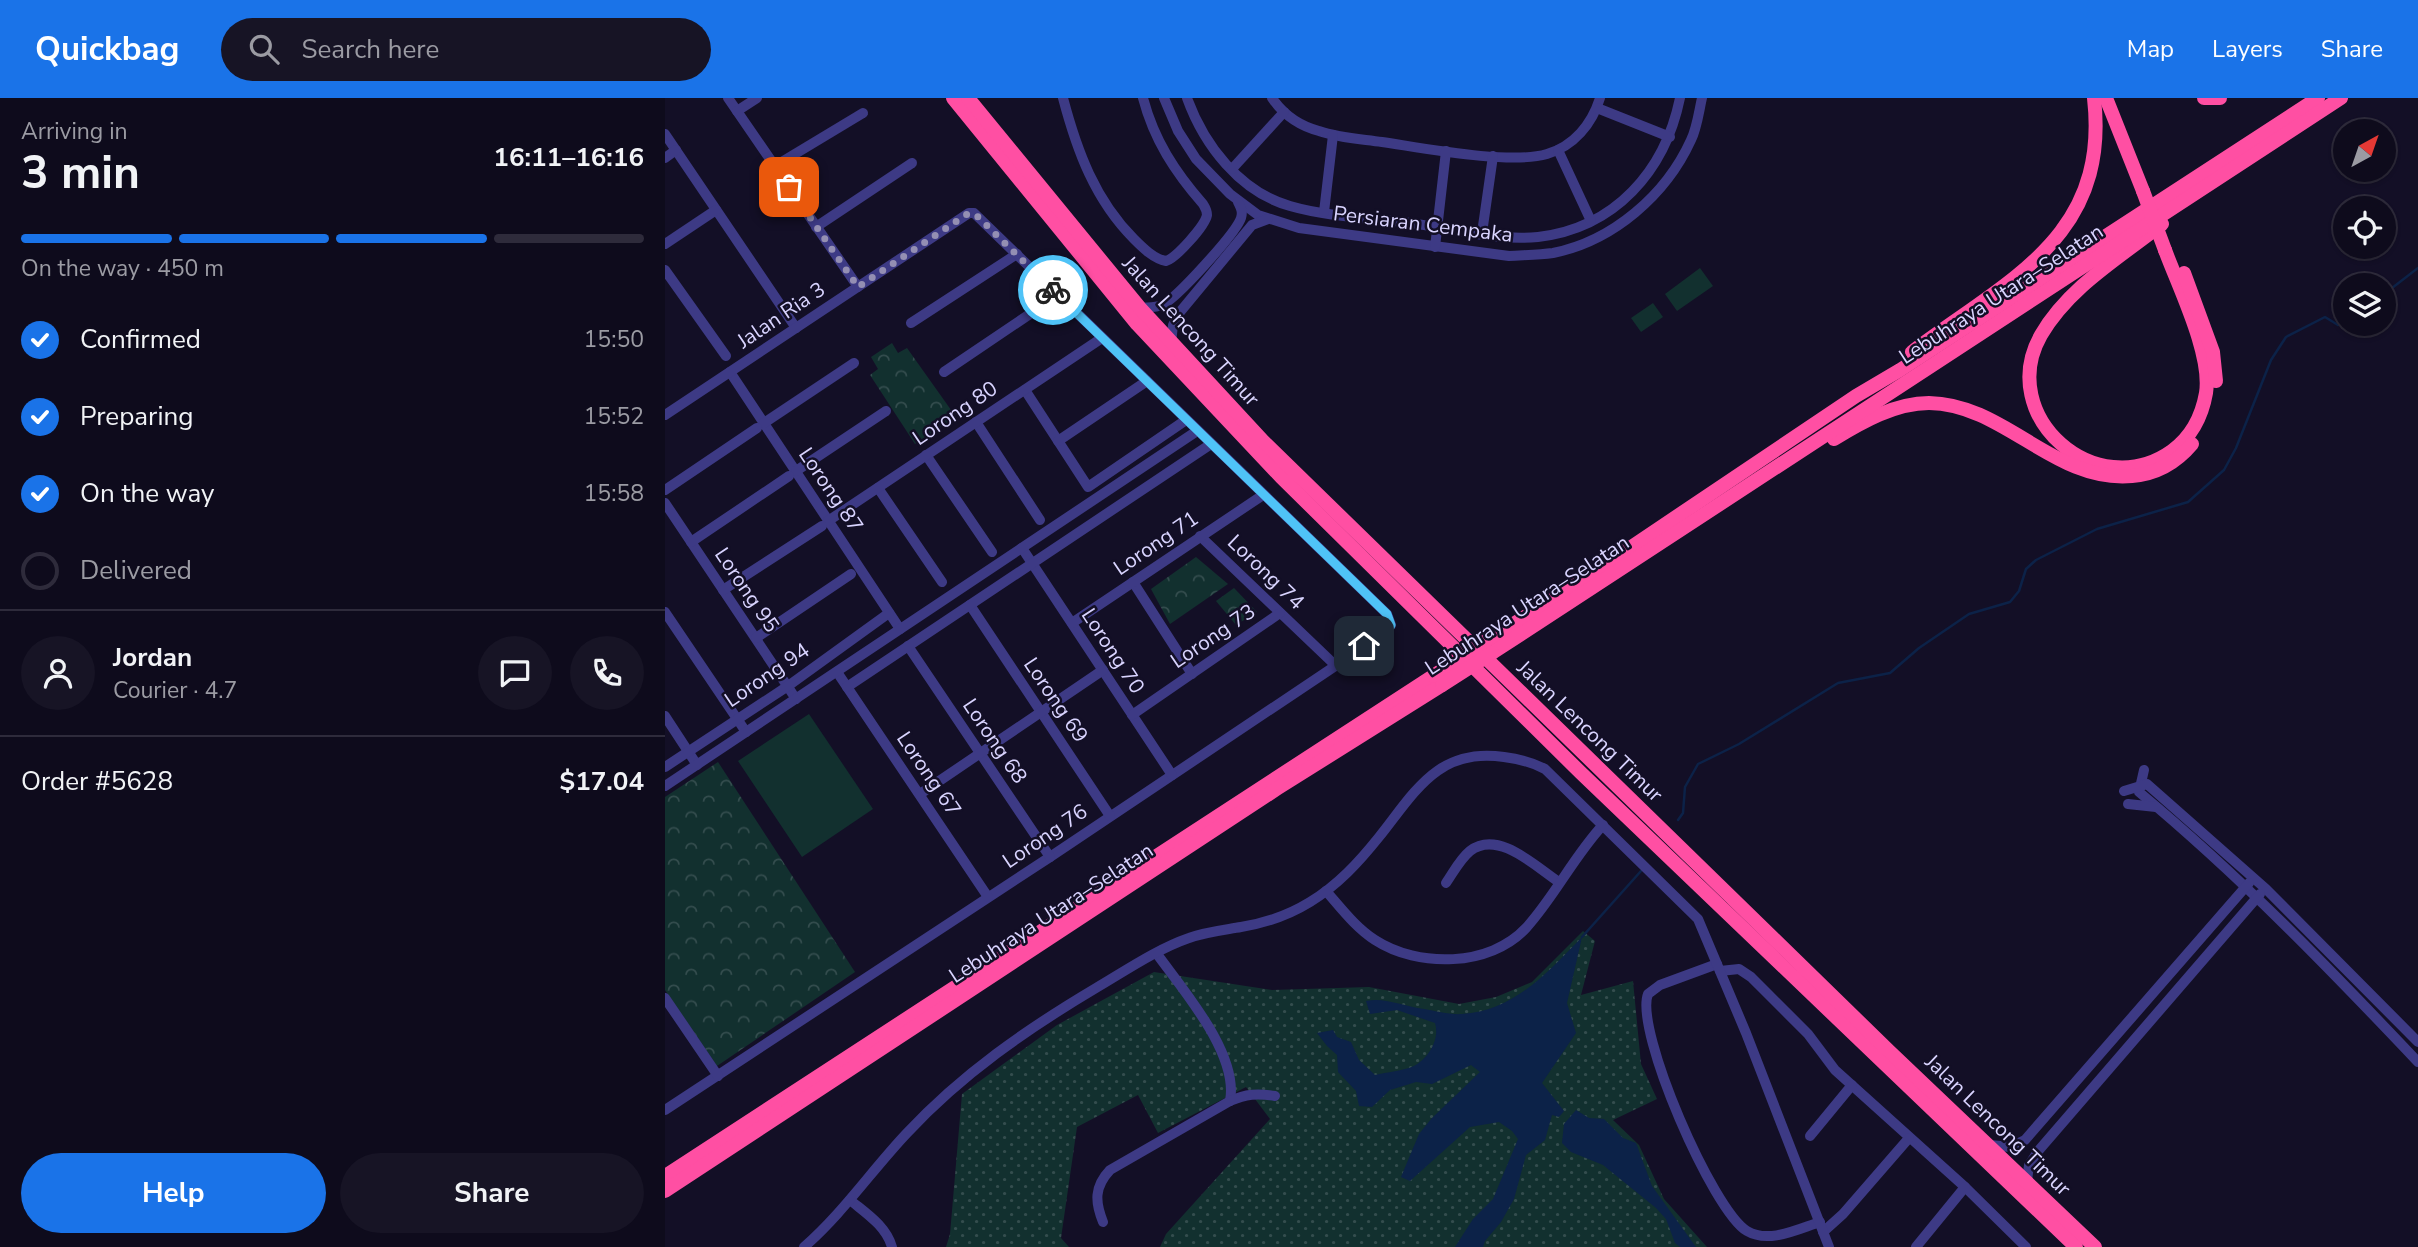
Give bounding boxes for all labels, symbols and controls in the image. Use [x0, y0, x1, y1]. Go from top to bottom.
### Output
search box [221, 18, 711, 81]
text: Quickbag [35, 27, 179, 72]
icon: search [245, 30, 283, 68]
text: Search here [301, 32, 439, 67]
text: Map [2127, 33, 2174, 65]
text: Layers [2212, 33, 2283, 65]
text: Share [2321, 33, 2383, 65]
text: Arriving in [21, 116, 128, 147]
north arrow [2333, 119, 2396, 182]
map controls [2333, 119, 2396, 336]
text: 16:11–16:16 [493, 140, 644, 175]
text: 3 min [21, 141, 140, 204]
pin [759, 157, 819, 217]
icon: bag [770, 168, 808, 206]
button: locate [2333, 196, 2396, 259]
street label: Persiaran Cempaka [1332, 199, 1514, 249]
street label: Lebuhraya Utara–Selatan [1893, 217, 2109, 371]
street label: Jalan Lencong Timur [1115, 249, 1266, 412]
text: On the way · 450 m [21, 253, 224, 284]
courier [1018, 255, 1088, 325]
icon: bike [1034, 271, 1072, 309]
button: layers [2333, 273, 2396, 336]
street label: Jalan Ria 3 [731, 275, 831, 355]
icon: check [21, 321, 59, 359]
text: Confirmed [80, 322, 201, 357]
text: 15:50 [584, 324, 644, 355]
street label: Lorong 80 [907, 374, 1003, 452]
icon: check [21, 398, 59, 436]
text: Preparing [80, 399, 193, 434]
text: 15:52 [584, 401, 644, 432]
street label: Lorong 87 [792, 442, 870, 538]
icon: check [21, 475, 59, 513]
text: On the way [80, 476, 214, 511]
text: 15:58 [584, 478, 644, 509]
street label: Lorong 71 [1108, 504, 1204, 582]
street label: Lorong 74 [1221, 528, 1311, 616]
street label: Lebuhraya Utara–Selatan [1419, 528, 1635, 682]
street label: Lorong 95 [708, 542, 786, 638]
text: Delivered [80, 553, 192, 588]
street label: Lorong 73 [1165, 597, 1261, 675]
street label: Lorong 70 [1075, 603, 1151, 699]
pin [1334, 616, 1394, 676]
icon: home [1345, 627, 1383, 665]
button: person [21, 636, 95, 710]
button: chat [478, 636, 552, 710]
button: phone [570, 636, 644, 710]
street label: Lorong 94 [719, 636, 815, 714]
text: Jordan [113, 640, 192, 675]
street label: Lorong 69 [1017, 652, 1095, 748]
street label: Jalan Lencong Timur [1510, 653, 1669, 808]
text: Courier · 4.7 [113, 675, 237, 706]
street label: Lorong 68 [956, 693, 1034, 789]
street label: Lorong 67 [890, 726, 968, 822]
text: Order #5628 [21, 764, 173, 799]
text: $17.04 [560, 764, 644, 799]
street label: Lorong 76 [997, 797, 1093, 875]
street label: Lebuhraya Utara–Selatan [943, 836, 1159, 990]
street label: Jalan Lencong Timur [1918, 1047, 2077, 1202]
button: Help [21, 1153, 326, 1233]
button: Share [340, 1153, 644, 1233]

